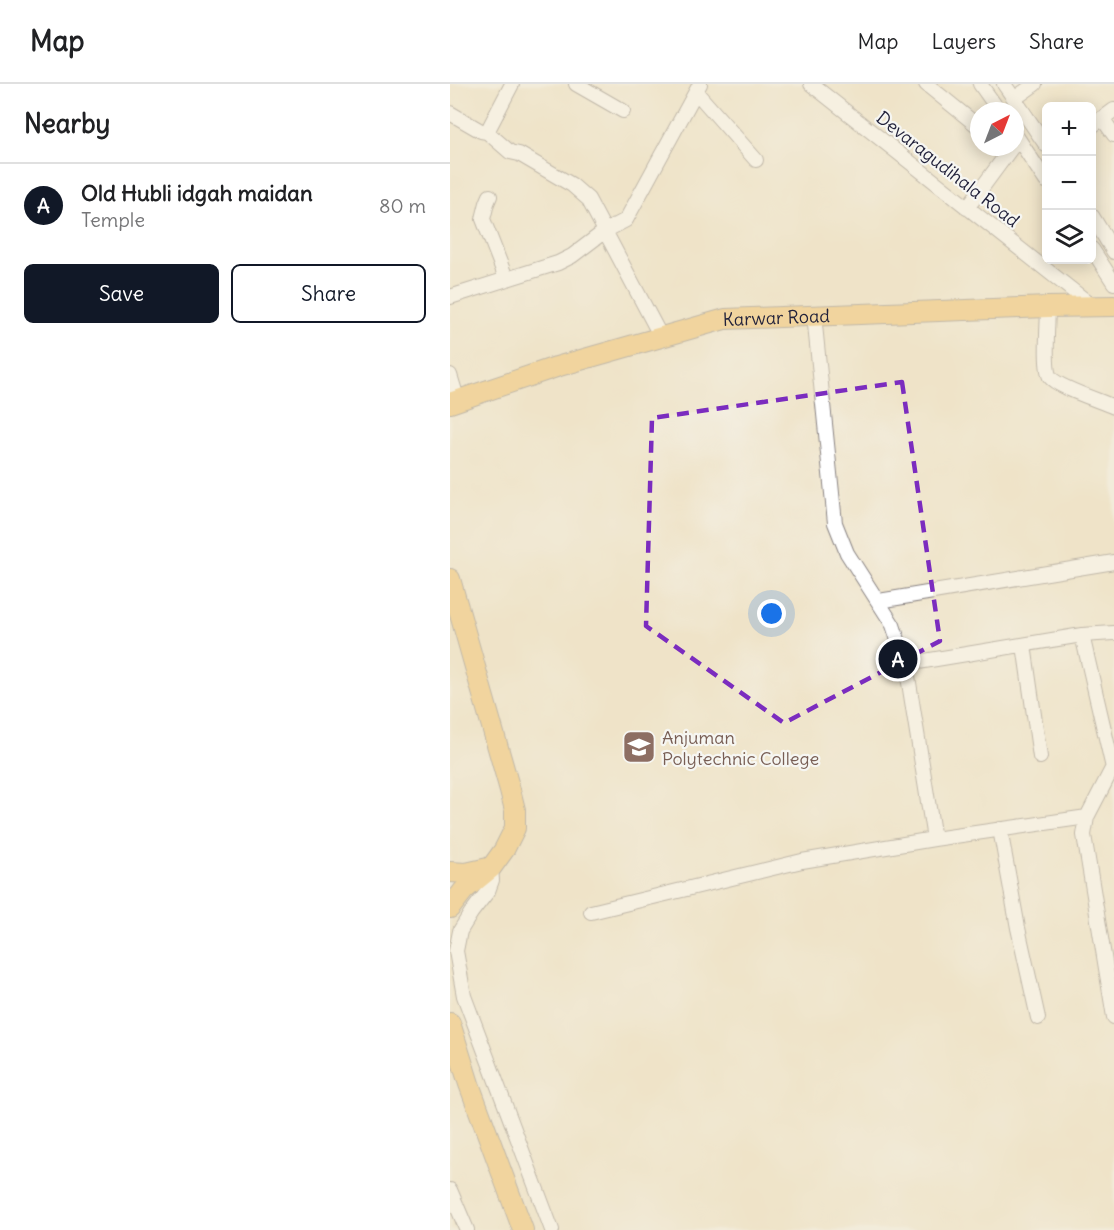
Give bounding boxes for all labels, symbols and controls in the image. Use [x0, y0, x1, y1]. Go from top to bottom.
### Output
text: Map [30, 23, 84, 59]
text: Map [858, 28, 898, 55]
text: Layers [931, 28, 996, 55]
text: Share [1029, 28, 1084, 55]
north arrow [970, 102, 1024, 156]
map controls [1042, 102, 1096, 264]
button: + [1042, 102, 1096, 156]
street label: Devaragudihala Road [872, 106, 1024, 232]
text: Nearby [24, 107, 110, 140]
button: − [1042, 156, 1096, 210]
text: Old Hubli idgah maidan [81, 179, 313, 207]
text: A [37, 193, 50, 218]
text: 80 m [379, 193, 426, 218]
text: Temple [81, 207, 145, 232]
button: layers [1042, 210, 1096, 264]
button: Save [24, 264, 219, 323]
button: Share [231, 264, 426, 323]
street label: Karwar Road [722, 304, 831, 331]
your location [757, 599, 786, 628]
pin: A [878, 636, 918, 682]
place label: Anjuman Polytechnic College [662, 726, 819, 770]
school or university icon: Anjuman Polytechnic College [621, 729, 657, 765]

